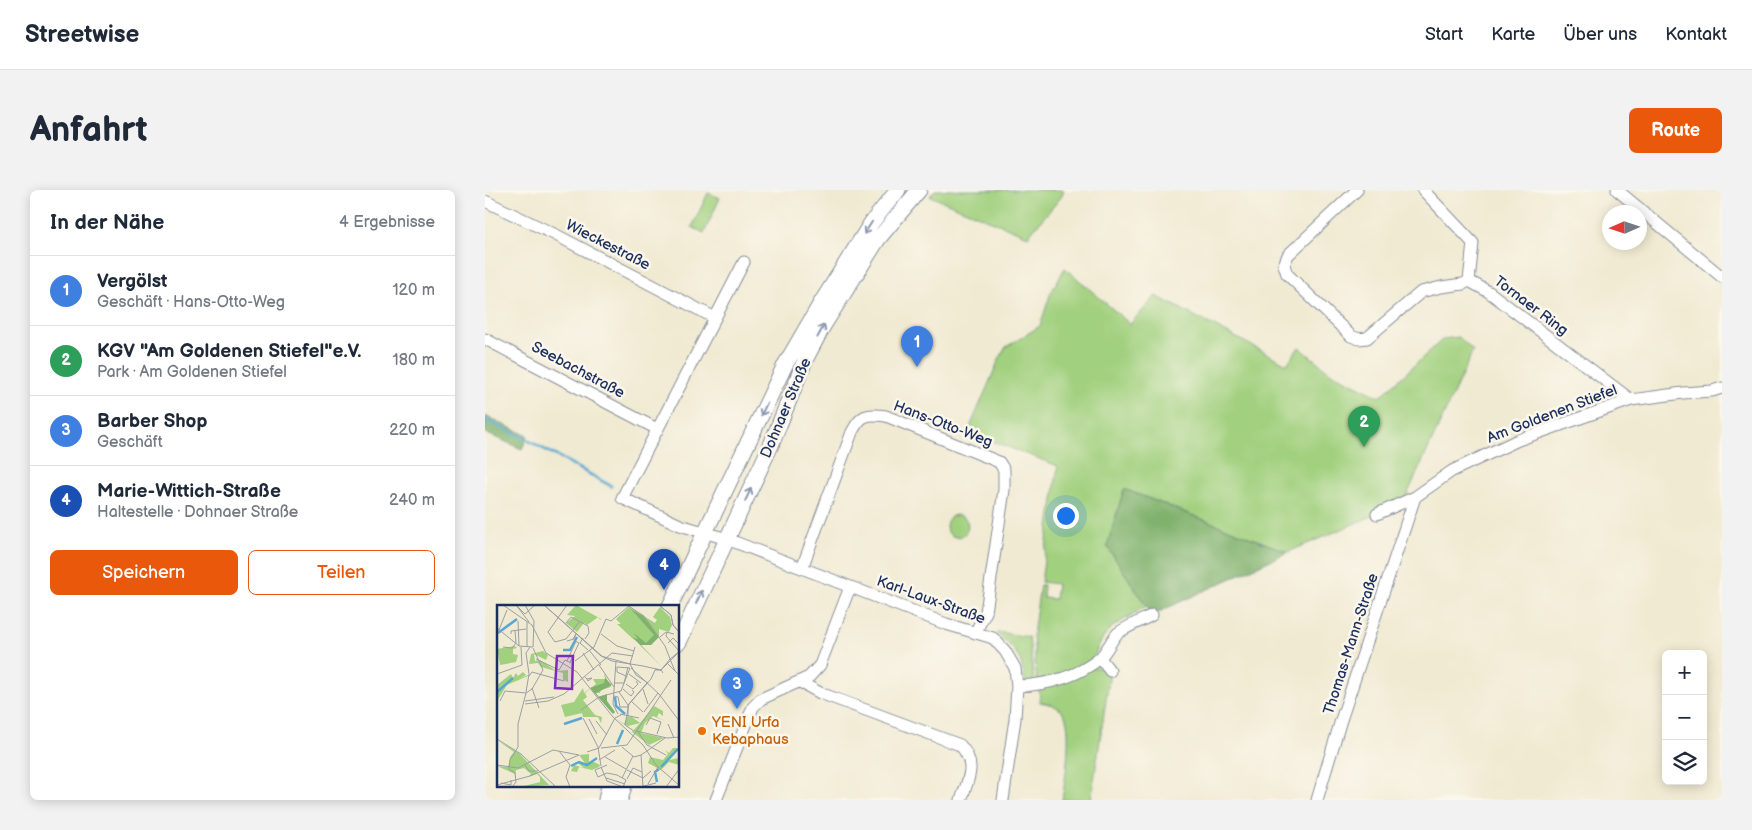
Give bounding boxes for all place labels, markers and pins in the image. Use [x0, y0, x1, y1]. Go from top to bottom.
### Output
pin: 1 [901, 326, 933, 367]
pin: 2 [1348, 406, 1380, 447]
pin: 4 [648, 549, 680, 590]
pin: 3 [721, 668, 753, 709]
place label: YENI Urfa Kebaphaus [711, 713, 789, 749]
marker: YENI Urfa Kebaphaus [696, 725, 708, 737]

